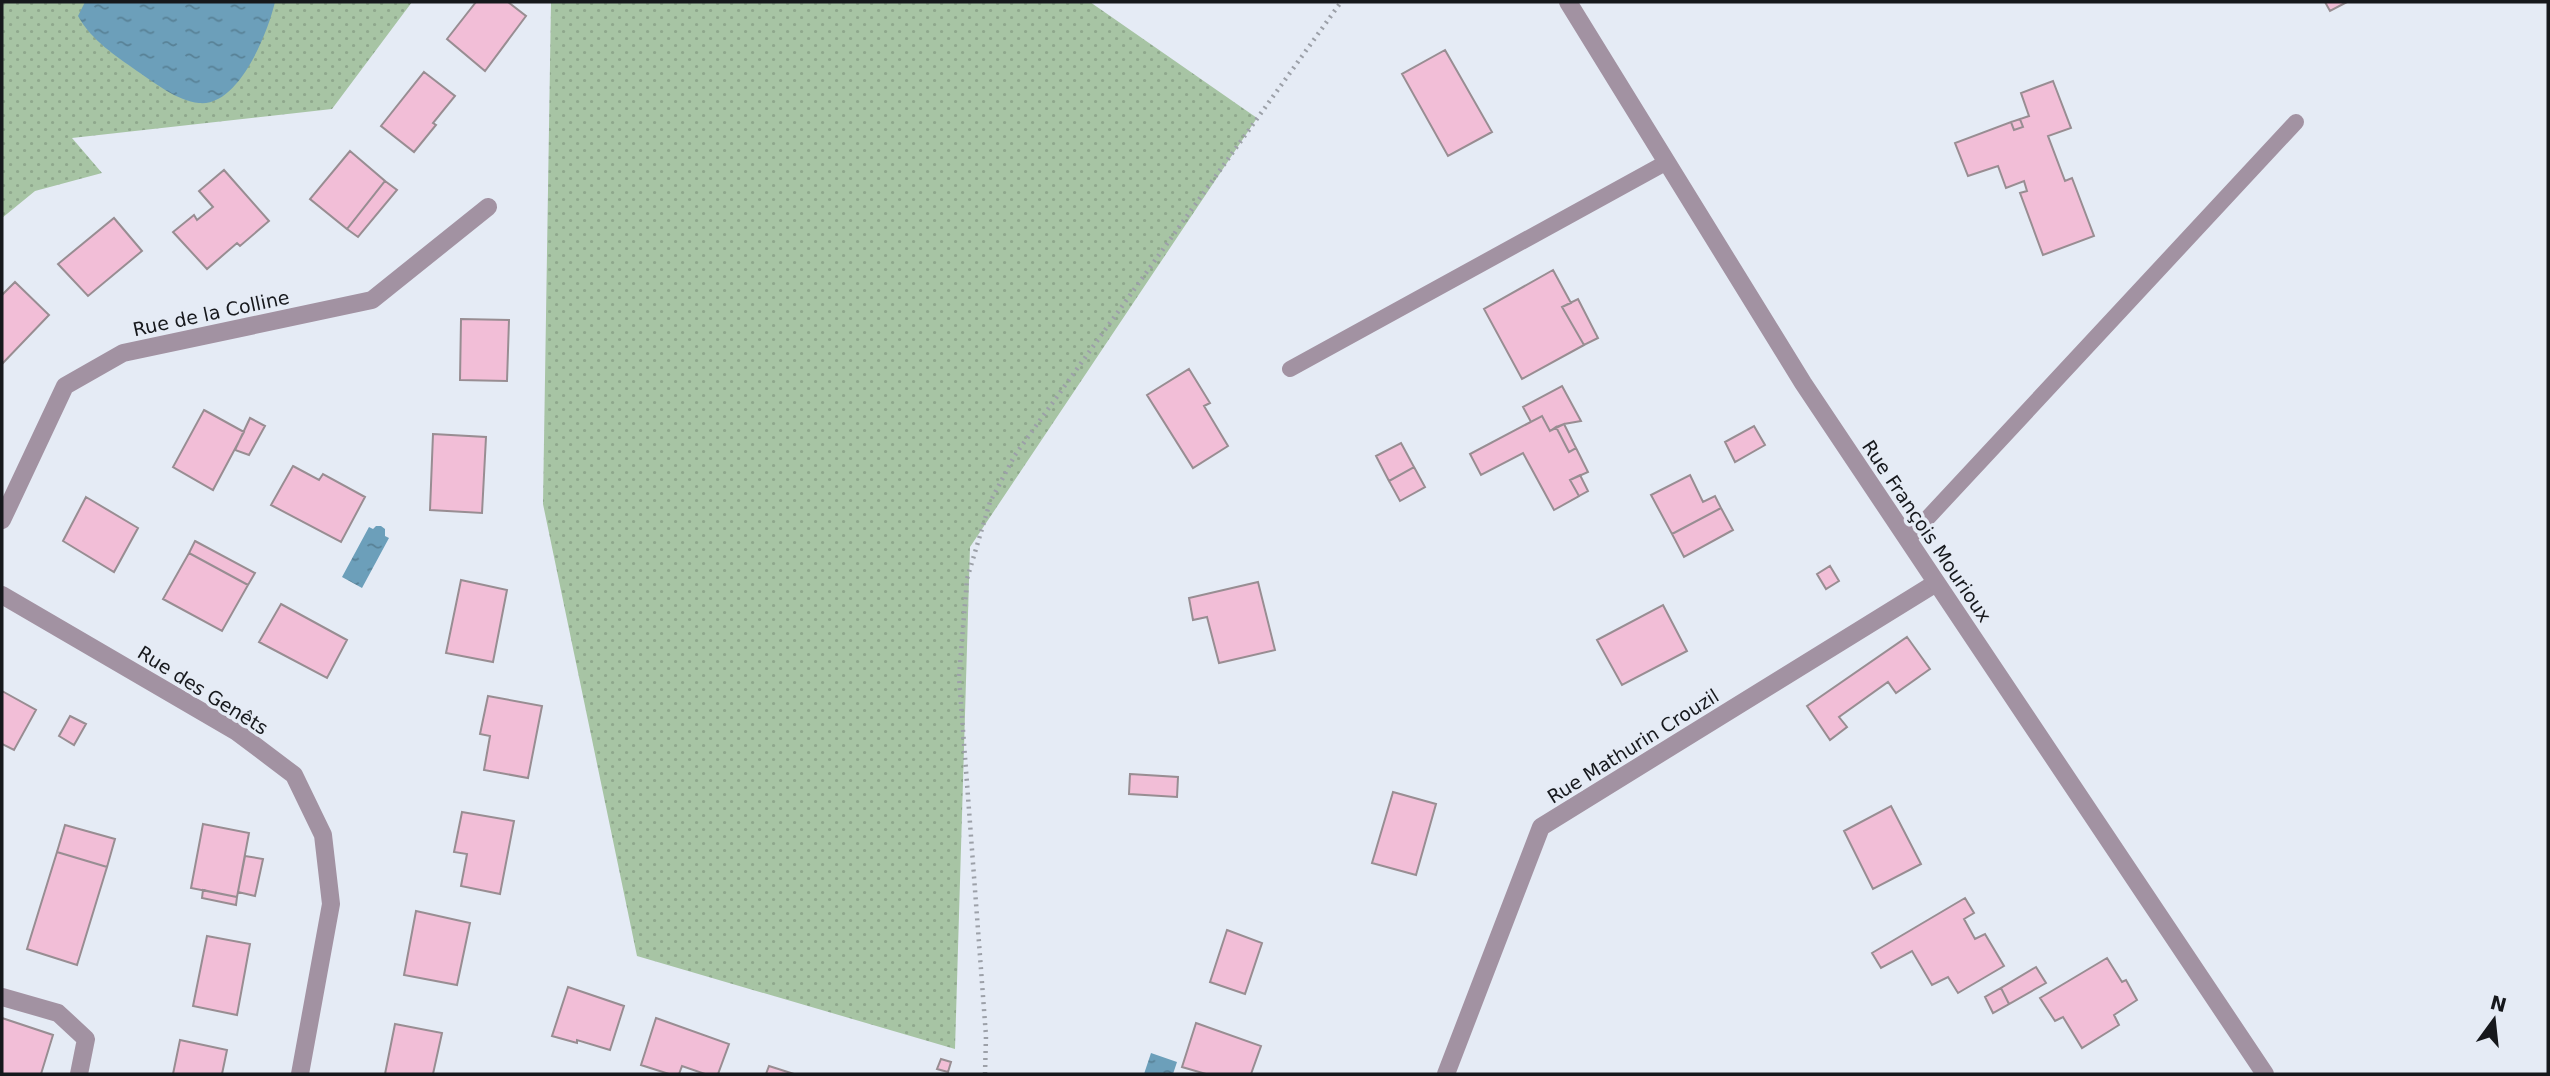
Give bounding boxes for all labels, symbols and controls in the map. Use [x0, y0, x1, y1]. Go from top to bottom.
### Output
street label: Rue de la Colline [131, 286, 291, 340]
street label: Rue François Mourioux [1858, 436, 1996, 626]
street label: Rue des Genêts [134, 641, 272, 739]
street label: Rue Mathurin Crouzil [1543, 684, 1723, 808]
north arrow [2459, 985, 2529, 1055]
text: N [2488, 991, 2509, 1016]

